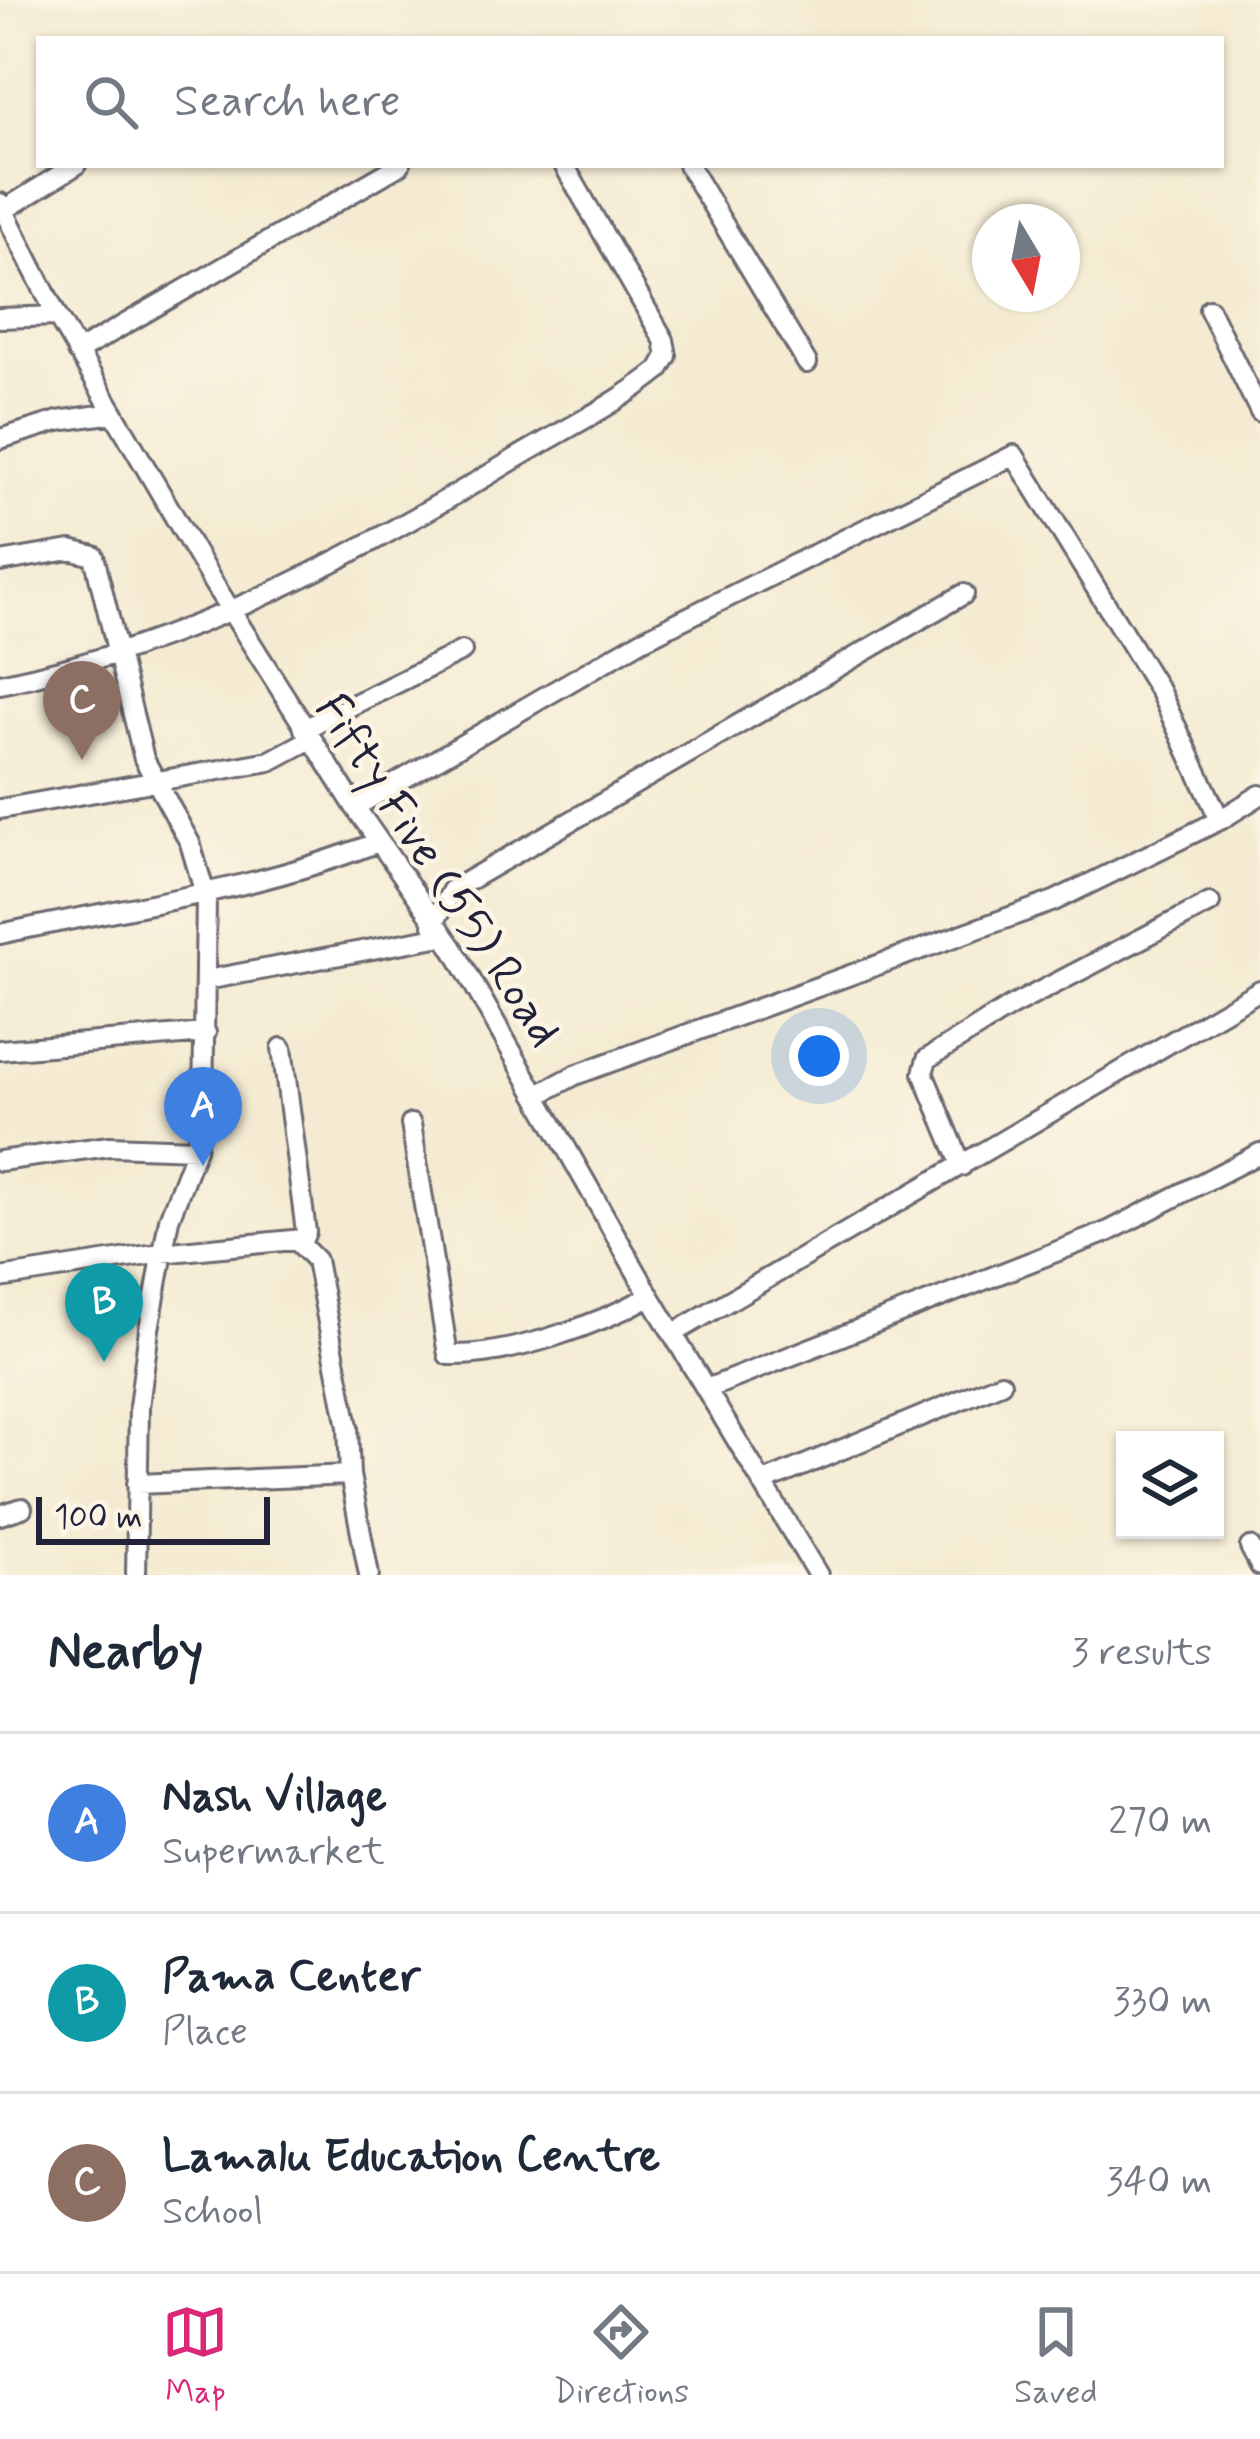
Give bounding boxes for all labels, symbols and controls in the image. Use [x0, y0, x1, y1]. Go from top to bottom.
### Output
search box [36, 36, 1224, 168]
icon: search [78, 69, 144, 135]
text: Search here [174, 73, 401, 132]
north arrow [972, 204, 1080, 312]
pin: C [43, 661, 121, 760]
street label: Fifty Five (55) Road [299, 682, 575, 1060]
your location [789, 1026, 849, 1086]
pin: A [164, 1067, 242, 1166]
pin: B [65, 1263, 143, 1362]
map controls [1116, 1431, 1224, 1539]
button: layers [1116, 1431, 1224, 1539]
scale bar [36, 1491, 270, 1544]
text: 100 m [54, 1496, 143, 1540]
text: Nearby [48, 1620, 203, 1686]
text: 3 results [1071, 1628, 1212, 1679]
text: Nash Village [162, 1768, 387, 1827]
text: A [74, 1797, 100, 1848]
text: 270 m [1108, 1797, 1212, 1848]
text: Supermarket [162, 1827, 385, 1878]
text: Pama Center [162, 1948, 420, 2007]
text: B [75, 1977, 99, 2028]
text: 330 m [1113, 1977, 1212, 2028]
text: Place [162, 2007, 248, 2058]
text: Lamalu Education Centre [162, 2128, 660, 2187]
text: C [73, 2157, 101, 2208]
text: 340 m [1106, 2157, 1212, 2208]
text: School [162, 2187, 263, 2238]
tab: Map [162, 2299, 228, 2415]
tab: Directions [553, 2299, 689, 2415]
tab: Saved [1014, 2299, 1098, 2415]

